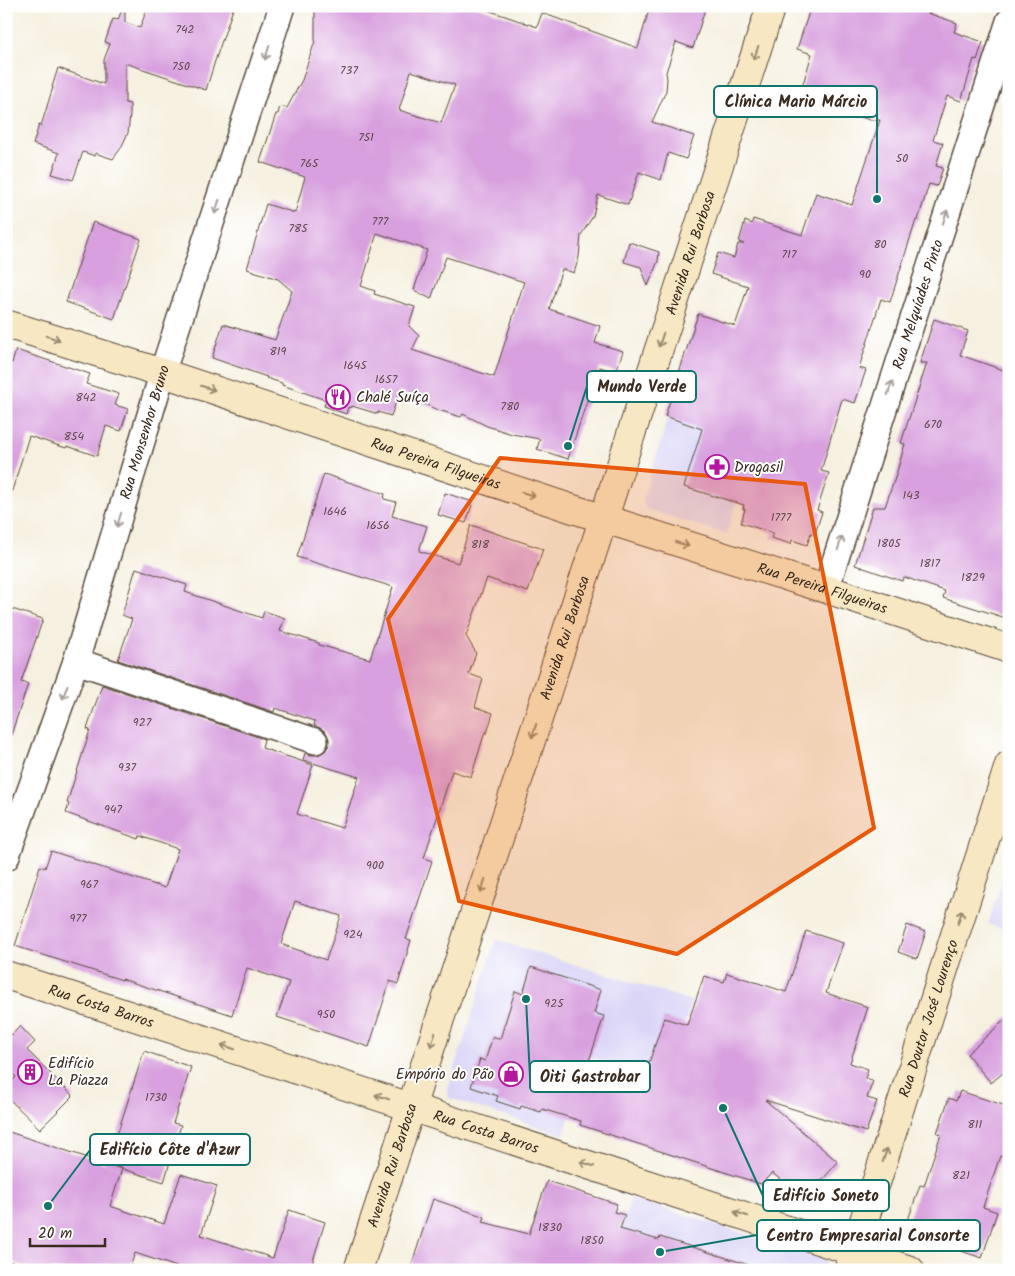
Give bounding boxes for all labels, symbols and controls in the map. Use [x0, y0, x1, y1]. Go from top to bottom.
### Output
house number: 742 [175, 20, 195, 39]
one-way arrow [262, 44, 271, 60]
one-way arrow [750, 44, 760, 60]
house number: 750 [172, 57, 190, 76]
house number: 737 [340, 61, 358, 80]
callout: Clínica Mario Márcio [714, 86, 877, 117]
text: Clínica Mario Márcio [725, 90, 867, 115]
house number: 751 [358, 128, 374, 147]
house number: 50 [896, 149, 908, 168]
house number: 765 [300, 154, 320, 173]
street label: Avenida Rui Barbosa [660, 188, 723, 319]
one-way arrow [211, 199, 221, 215]
one-way arrow [941, 209, 951, 225]
house number: 777 [372, 212, 389, 231]
house number: 785 [288, 219, 309, 238]
house number: 80 [873, 235, 887, 254]
street label: Rua Melquíades Pinto [886, 236, 951, 373]
house number: 717 [782, 245, 797, 264]
house number: 90 [859, 265, 871, 284]
one-way arrow [656, 332, 666, 348]
one-way arrow [44, 334, 60, 344]
house number: 819 [270, 342, 287, 361]
house number: 1645 [343, 356, 368, 375]
street label: Rua Monsenhor Bruno [114, 362, 177, 503]
house number: 1657 [375, 370, 398, 389]
callout: Mundo Verde [587, 371, 696, 402]
text: Mundo Verde [597, 375, 687, 400]
one-way arrow [886, 381, 895, 396]
one-way arrow [199, 383, 215, 393]
restaurant icon: Chalé Suíça [325, 384, 351, 410]
place label: Chalé Suíça [356, 386, 429, 410]
house number: 842 [76, 388, 96, 407]
house number: 780 [501, 397, 519, 416]
house number: 670 [924, 415, 942, 434]
house number: 854 [64, 427, 85, 446]
street label: Rua Pereira Filgueiras [367, 432, 504, 497]
pharmacy icon: Drogasil [704, 454, 730, 480]
place label: Drogasil [734, 456, 784, 480]
house number: 143 [902, 486, 920, 505]
one-way arrow [520, 490, 535, 499]
house number: 1646 [323, 502, 347, 521]
house number: 1777 [771, 508, 792, 527]
one-way arrow [113, 512, 123, 528]
house number: 1656 [366, 516, 390, 535]
house number: 1805 [877, 534, 902, 553]
house number: 818 [471, 535, 490, 554]
one-way arrow [836, 535, 845, 551]
one-way arrow [674, 540, 690, 549]
house number: 1817 [920, 554, 941, 573]
street label: Rua Pereira Filgueiras [754, 557, 891, 621]
house number: 1829 [961, 568, 985, 587]
street label: Avenida Rui Barbosa [534, 573, 597, 704]
one-way arrow [60, 684, 69, 699]
house number: 927 [133, 713, 152, 732]
one-way arrow [528, 723, 538, 739]
house number: 937 [118, 758, 137, 777]
house number: 947 [104, 800, 122, 819]
house number: 900 [366, 856, 384, 875]
house number: 967 [80, 875, 98, 894]
one-way arrow [478, 878, 488, 894]
house number: 977 [70, 909, 87, 928]
one-way arrow [956, 909, 966, 925]
house number: 924 [343, 925, 363, 944]
street label: Rua Doutor José Lourenço [893, 936, 966, 1101]
street label: Rua Costa Barros [45, 979, 157, 1036]
house number: 925 [544, 994, 565, 1013]
house number: 950 [317, 1005, 335, 1024]
one-way arrow [428, 1032, 437, 1048]
one-way arrow [220, 1041, 236, 1051]
place label: Edifício La Piazza [48, 1052, 108, 1093]
building icon: Edifício La Piazza [17, 1059, 43, 1085]
shop icon: Empório do Pão [498, 1061, 524, 1087]
callout: Oiti Gastrobar [530, 1061, 650, 1092]
place label: Empório do Pão [396, 1063, 494, 1087]
text: Oiti Gastrobar [540, 1065, 641, 1090]
house number: 1730 [145, 1088, 167, 1107]
one-way arrow [375, 1092, 391, 1101]
street label: Avenida Rui Barbosa [362, 1100, 425, 1231]
street label: Rua Costa Barros [430, 1104, 542, 1161]
house number: 811 [968, 1115, 983, 1134]
callout: Edifício Côte d'Azur [90, 1134, 250, 1165]
text: Edifício Côte d'Azur [100, 1138, 241, 1163]
one-way arrow [880, 1147, 890, 1163]
one-way arrow [579, 1159, 595, 1168]
house number: 821 [952, 1166, 970, 1185]
callout: Edifício Soneto [763, 1180, 889, 1211]
text: Edifício Soneto [773, 1184, 879, 1209]
one-way arrow [733, 1209, 749, 1219]
scale bar [30, 1216, 105, 1248]
house number: 1830 [538, 1218, 562, 1237]
callout: Centro Empresarial Consorte [757, 1220, 980, 1251]
text: 20 m [38, 1222, 72, 1246]
text: Centro Empresarial Consorte [767, 1224, 970, 1249]
house number: 1850 [580, 1231, 604, 1250]

